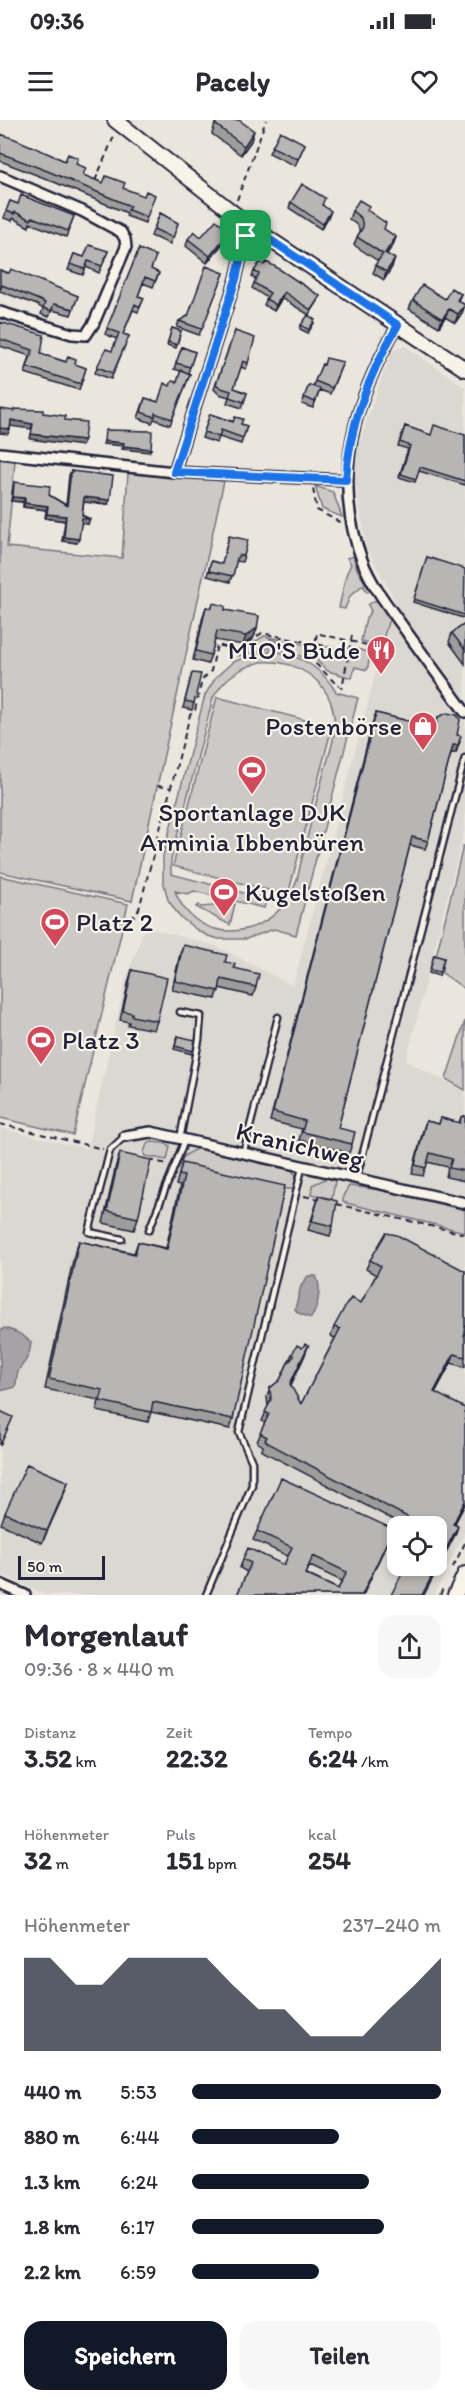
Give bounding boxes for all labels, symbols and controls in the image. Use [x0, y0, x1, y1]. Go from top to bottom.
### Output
text: 09:36 [30, 8, 84, 35]
icon: menu [24, 65, 57, 98]
text: Pacely [195, 65, 270, 98]
icon: heart [408, 65, 441, 98]
pin [220, 210, 271, 261]
icon: arrive [229, 219, 262, 252]
place label: MIO'S Bude [228, 634, 360, 666]
restaurant icon: MIO'S Bude [365, 634, 397, 676]
place label: Postenbörse [265, 710, 402, 742]
shop icon: Postenbörse [407, 710, 439, 752]
sports icon: Sportanlage DJK Arminia Ibbenbüren [236, 754, 268, 796]
place label: Sportanlage DJK Arminia Ibbenbüren [140, 796, 364, 858]
sports icon: Kugelstoßen [208, 876, 240, 918]
place label: Kugelstoßen [245, 876, 386, 908]
sports icon: Platz 2 [39, 906, 71, 948]
place label: Platz 2 [76, 906, 153, 938]
sports icon: Platz 3 [25, 1024, 57, 1066]
place label: Platz 3 [62, 1024, 140, 1056]
street label: Kranichweg [233, 1115, 368, 1175]
map controls [387, 1516, 447, 1576]
button: locate [387, 1516, 447, 1576]
scale bar [18, 1553, 105, 1580]
text: 50 m [27, 1557, 62, 1576]
text: Morgenlauf [24, 1615, 188, 1654]
button: share [378, 1615, 441, 1678]
text: 09:36 · 8 × 440 m [24, 1657, 174, 1681]
text: Distanz [24, 1723, 76, 1742]
text: Zeit [166, 1723, 193, 1742]
text: Tempo [308, 1723, 353, 1742]
text: 3.52 [24, 1742, 72, 1774]
text: 22:32 [166, 1742, 228, 1774]
text: 6:24 [308, 1742, 357, 1774]
text: km [72, 1752, 97, 1771]
text: /km [357, 1752, 389, 1771]
text: Höhenmeter [24, 1825, 109, 1844]
text: Puls [166, 1825, 196, 1844]
text: kcal [308, 1825, 336, 1844]
text: 32 [24, 1844, 52, 1876]
text: 151 [166, 1844, 204, 1876]
text: 254 [308, 1844, 351, 1876]
text: m [52, 1854, 69, 1873]
text: bpm [204, 1854, 237, 1873]
text: Höhenmeter [24, 1913, 130, 1937]
text: 237–240 m [342, 1913, 441, 1937]
text: 440 m [24, 2080, 82, 2104]
text: 5:53 [120, 2080, 157, 2104]
text: 880 m [24, 2125, 80, 2149]
text: 6:44 [120, 2125, 160, 2149]
text: 1.3 km [24, 2170, 80, 2194]
text: 6:24 [120, 2170, 158, 2194]
text: 1.8 km [24, 2215, 80, 2239]
text: 6:17 [120, 2215, 155, 2239]
text: 2.2 km [24, 2260, 81, 2284]
text: 6:59 [120, 2260, 156, 2284]
button: Speichern [24, 2321, 227, 2390]
button: Teilen [239, 2321, 441, 2390]

